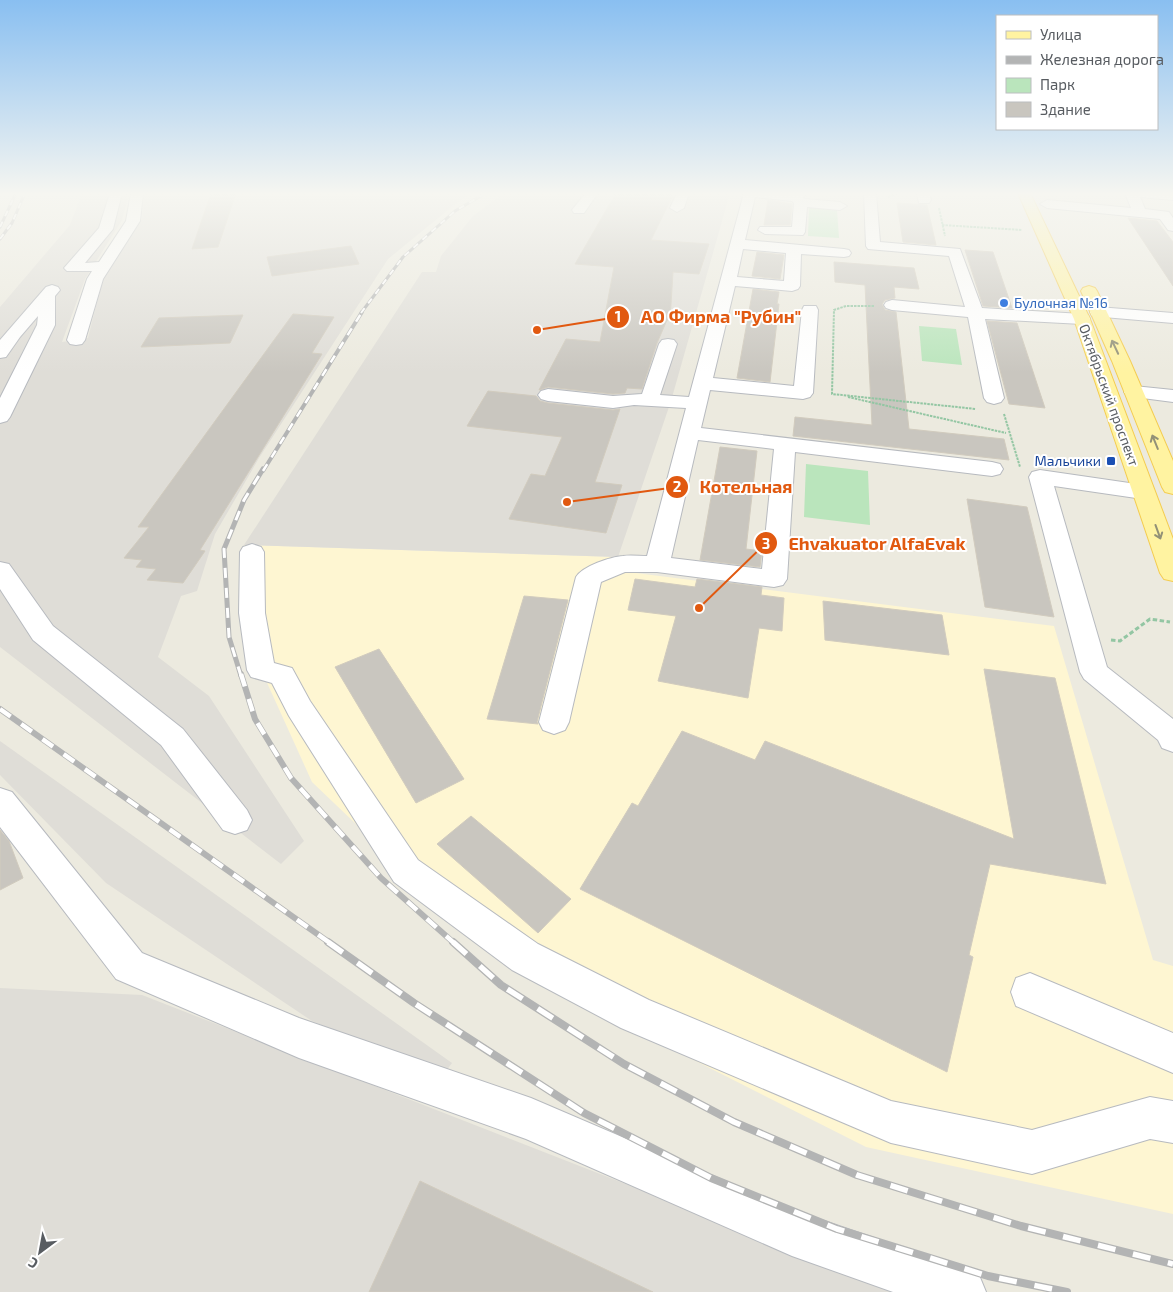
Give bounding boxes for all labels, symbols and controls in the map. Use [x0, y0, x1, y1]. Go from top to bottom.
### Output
legend [996, 15, 1158, 130]
text: Улица [1040, 25, 1082, 43]
text: Железная дорога [1040, 50, 1164, 68]
text: Парк [1040, 75, 1075, 93]
text: Здание [1040, 100, 1091, 118]
place label: Булочная №16 [1014, 294, 1108, 311]
marker: Булочная №16 [998, 297, 1010, 309]
callout: АО Фирма "Рубин" [605, 300, 811, 333]
text: АО Фирма "Рубин" [641, 305, 801, 327]
text: 1 [615, 307, 621, 325]
street label: Октябрьский проспект [1076, 322, 1143, 468]
one-way arrow [1109, 340, 1119, 355]
one-way arrow [1149, 435, 1159, 450]
place label: Мальчики [1035, 452, 1101, 469]
marker: Мальчики [1105, 455, 1117, 467]
callout: Котельная [664, 471, 802, 504]
text: Котельная [699, 475, 793, 497]
text: 2 [673, 477, 682, 495]
one-way arrow [1154, 524, 1163, 540]
callout: Ehvakuator AlfaEvak [753, 527, 976, 560]
text: Ehvakuator AlfaEvak [788, 532, 966, 554]
text: 3 [762, 534, 770, 552]
north arrow [15, 1227, 65, 1277]
text: С [25, 1254, 41, 1273]

